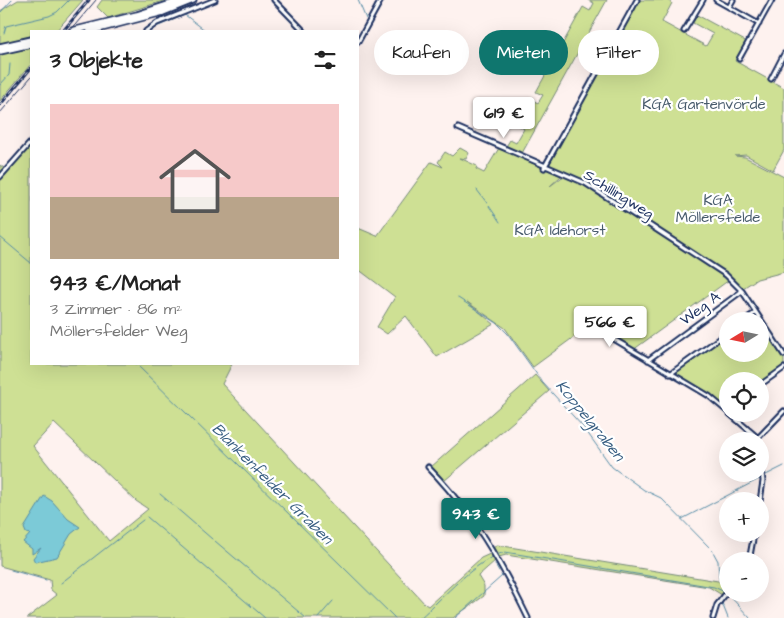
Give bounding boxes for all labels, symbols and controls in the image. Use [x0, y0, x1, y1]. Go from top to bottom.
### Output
chip: Kaufen [374, 30, 469, 75]
chip: Mieten [479, 30, 568, 75]
chip: Filter [578, 30, 659, 75]
text: 3 Objekte [50, 46, 143, 75]
icon: filters [311, 46, 339, 74]
park label: KGA Gartenvörde [642, 94, 766, 115]
pin: 619 € [469, 96, 539, 139]
text: 619 € [484, 102, 524, 124]
icon: home [150, 136, 240, 226]
street label: Schillingweg [579, 165, 658, 225]
park label: KGA Möllersfelde [676, 190, 760, 228]
park label: KGA Idehorst [515, 220, 605, 241]
text: 943 €/Monat [50, 269, 180, 298]
street label: Weg A [676, 286, 726, 331]
text: 3 Zimmer · 86 m² [50, 298, 182, 320]
pin: 566 € [575, 306, 645, 348]
text: 566 € [585, 311, 635, 333]
north arrow [719, 312, 769, 362]
map controls [719, 312, 769, 602]
text: Möllersfelder Weg [50, 320, 188, 342]
button: locate [719, 372, 769, 422]
water label: Koppelgraben [550, 375, 631, 468]
water label: Blankenfelder Graben [207, 418, 339, 551]
button: layers [719, 432, 769, 482]
button: + [719, 492, 769, 542]
pin: 943 € [441, 498, 511, 540]
text: 943 € [452, 503, 500, 525]
button: − [719, 552, 769, 602]

